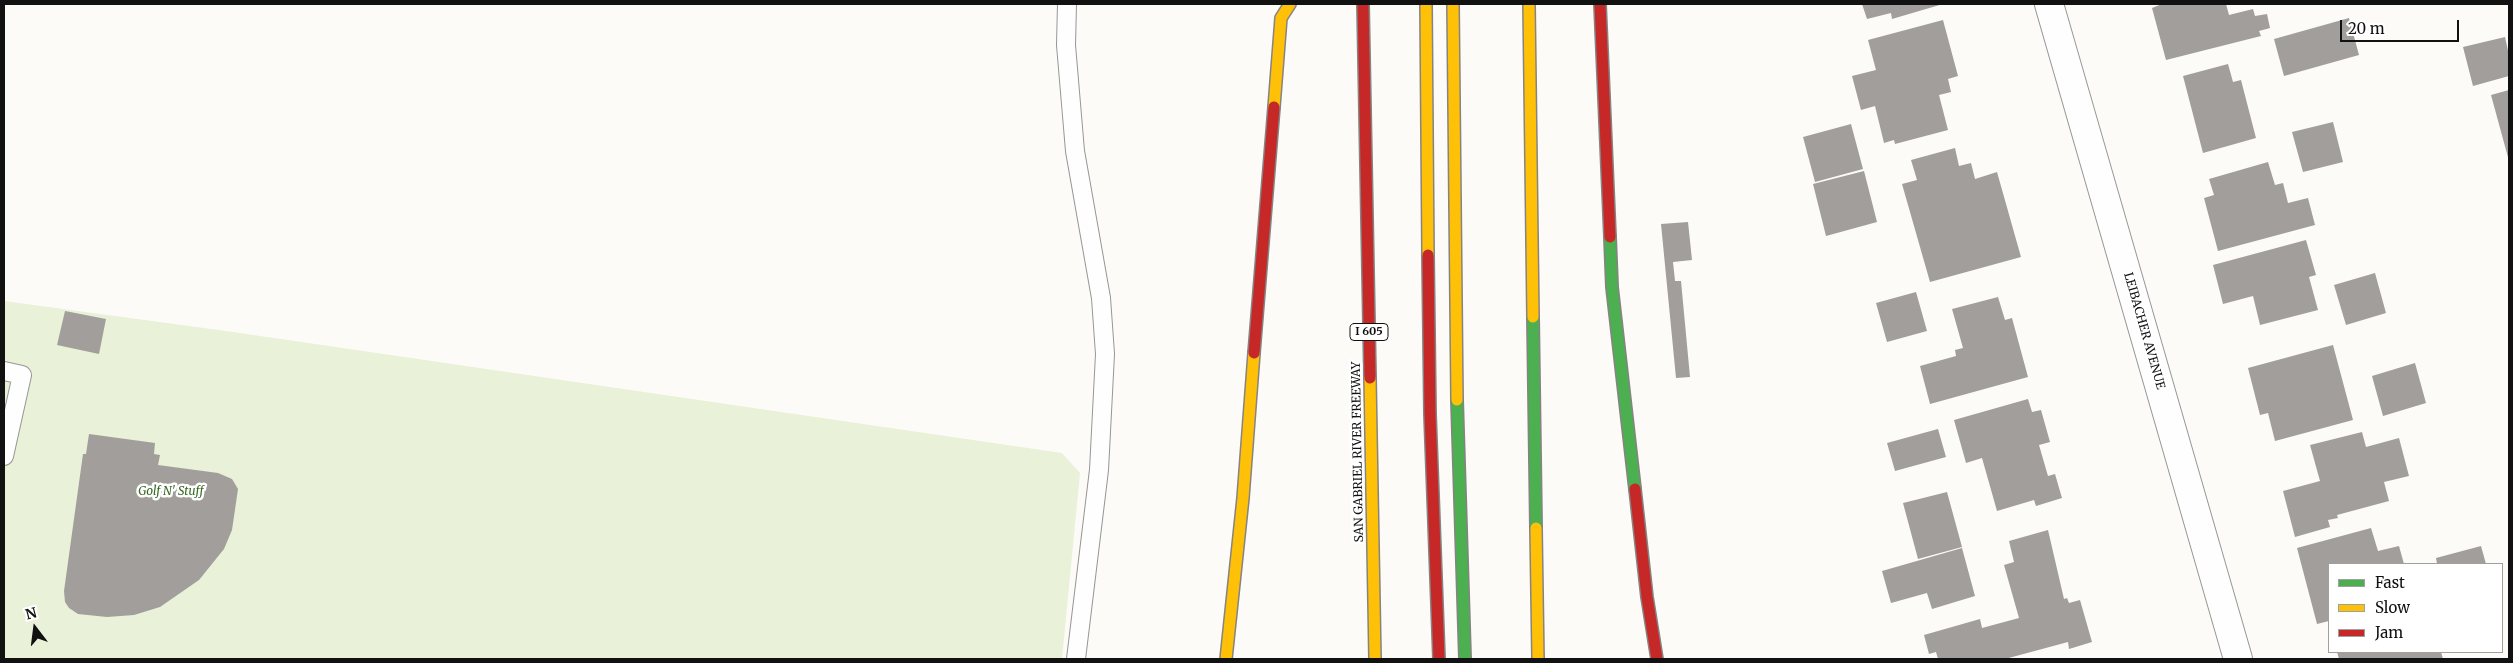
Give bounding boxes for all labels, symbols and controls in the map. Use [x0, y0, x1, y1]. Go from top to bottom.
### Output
scale bar [2343, 10, 2462, 42]
text: 20 m [2348, 19, 2385, 38]
street label: LEIBACHER AVENUE [2120, 271, 2168, 391]
road number: I 605 [1350, 324, 1388, 341]
street label: SAN GABRIEL RIVER FREEWAY [1349, 362, 1367, 542]
park label: Golf N' Stuff [138, 485, 204, 499]
legend [2328, 563, 2503, 653]
text: Fast [2375, 573, 2405, 592]
text: Slow [2375, 598, 2410, 617]
north arrow [10, 603, 60, 653]
text: N [23, 603, 39, 624]
text: Jam [2375, 623, 2403, 642]

